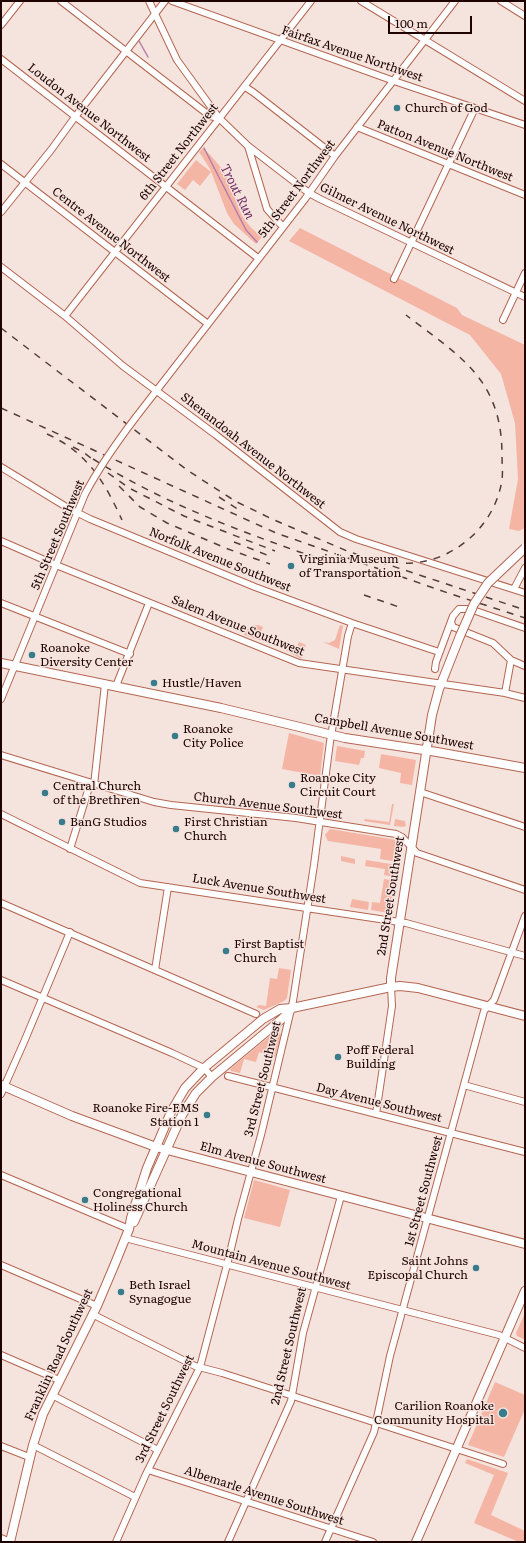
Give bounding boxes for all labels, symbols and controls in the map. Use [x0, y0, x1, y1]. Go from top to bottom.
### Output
scale bar [390, 8, 474, 34]
text: 100 m [395, 14, 428, 32]
street label: Fairfax Avenue Northwest [279, 23, 425, 85]
street label: Loudon Avenue Northwest [25, 61, 153, 165]
street label: 6th Street Northwest [137, 101, 221, 203]
place label: Church of God [405, 101, 488, 115]
marker: Church of God [392, 103, 402, 113]
street label: Patton Avenue Northwest [375, 117, 515, 185]
street label: 5th Street Northwest [256, 137, 338, 241]
water label: Trout Run [217, 162, 257, 222]
street label: Gilmer Avenue Northwest [317, 180, 457, 258]
street label: Centre Avenue Northwest [49, 184, 173, 286]
street label: Shenandoah Avenue Northwest [178, 390, 328, 512]
street label: 5th Street Southwest [28, 478, 88, 592]
street label: Norfolk Avenue Southwest [147, 525, 293, 595]
place label: Virginia Museum of Transportation [299, 552, 401, 580]
marker: Virginia Museum of Transportation [286, 561, 296, 571]
street label: Salem Avenue Southwest [169, 593, 307, 659]
place label: Roanoke Diversity Center [40, 641, 133, 669]
marker: Roanoke Diversity Center [27, 650, 37, 660]
place label: Hustle/Haven [162, 676, 242, 690]
marker: Hustle/Haven [149, 678, 159, 688]
street label: Campbell Avenue Southwest [313, 711, 475, 753]
place label: Roanoke City Police [183, 722, 243, 750]
marker: Roanoke City Police [170, 731, 180, 741]
place label: Roanoke City Circuit Court [300, 771, 376, 799]
place label: Central Church of the Brethren [53, 779, 141, 807]
marker: Roanoke City Circuit Court [287, 780, 297, 790]
marker: Central Church of the Brethren [40, 788, 50, 798]
street label: Church Avenue Southwest [193, 790, 343, 822]
place label: BanG Studios [70, 815, 147, 829]
place label: First Christian Church [184, 815, 268, 843]
marker: BanG Studios [57, 817, 67, 827]
marker: First Christian Church [171, 824, 181, 834]
street label: 2nd Street Southwest [374, 835, 408, 957]
street label: Luck Avenue Southwest [191, 871, 327, 907]
place label: First Baptist Church [234, 937, 304, 965]
marker: First Baptist Church [221, 946, 231, 956]
street label: 3rd Street Southwest [242, 1020, 284, 1138]
place label: Poff Federal Building [346, 1043, 414, 1071]
marker: Poff Federal Building [333, 1052, 343, 1062]
street label: Day Avenue Southwest [315, 1080, 443, 1126]
place label: Roanoke Fire-EMS Station 1 [93, 1101, 199, 1129]
marker: Roanoke Fire-EMS Station 1 [202, 1110, 212, 1120]
street label: 1st Street Southwest [402, 1134, 446, 1248]
street label: Elm Avenue Southwest [198, 1139, 328, 1187]
place label: Congregational Holiness Church [93, 1186, 188, 1214]
marker: Congregational Holiness Church [80, 1195, 90, 1205]
street label: Mountain Avenue Southwest [190, 1237, 352, 1293]
place label: Saint Johns Episcopal Church [367, 1254, 468, 1282]
marker: Saint Johns Episcopal Church [471, 1263, 481, 1273]
place label: Beth Israel Synagogue [129, 1278, 191, 1306]
street label: 2nd Street Southwest [268, 1286, 310, 1406]
street label: Franklin Road Southwest [22, 1287, 96, 1423]
marker: Beth Israel Synagogue [116, 1287, 126, 1297]
street label: 3rd Street Southwest [133, 1353, 197, 1465]
place label: Carilion Roanoke Community Hospital [374, 1399, 494, 1427]
marker: Carilion Roanoke Community Hospital [497, 1407, 509, 1419]
street label: Albemarle Avenue Southwest [182, 1463, 346, 1529]

